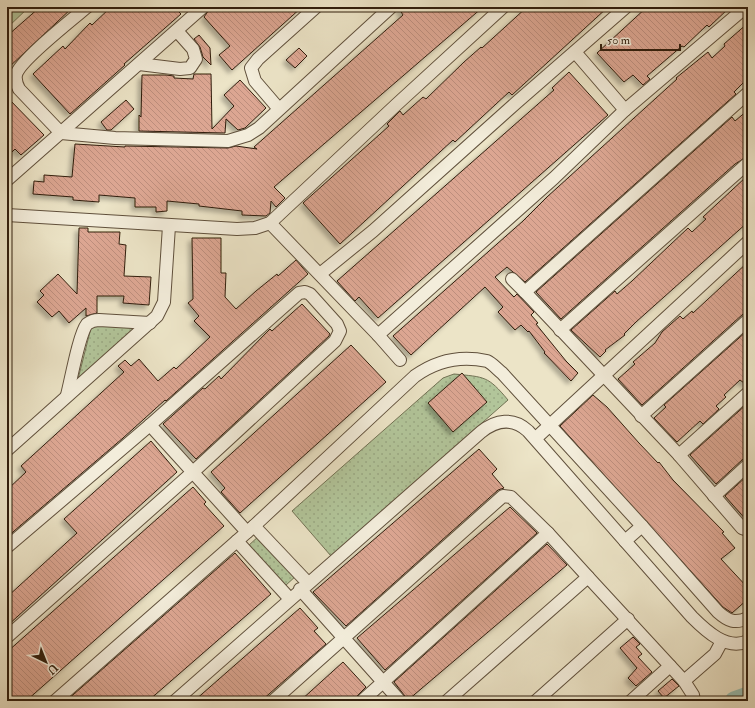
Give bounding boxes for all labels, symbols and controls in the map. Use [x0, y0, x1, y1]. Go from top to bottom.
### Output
scale bar [601, 26, 680, 52]
text: 50 m [607, 33, 631, 48]
north arrow [26, 642, 66, 682]
text: U [44, 661, 60, 677]

